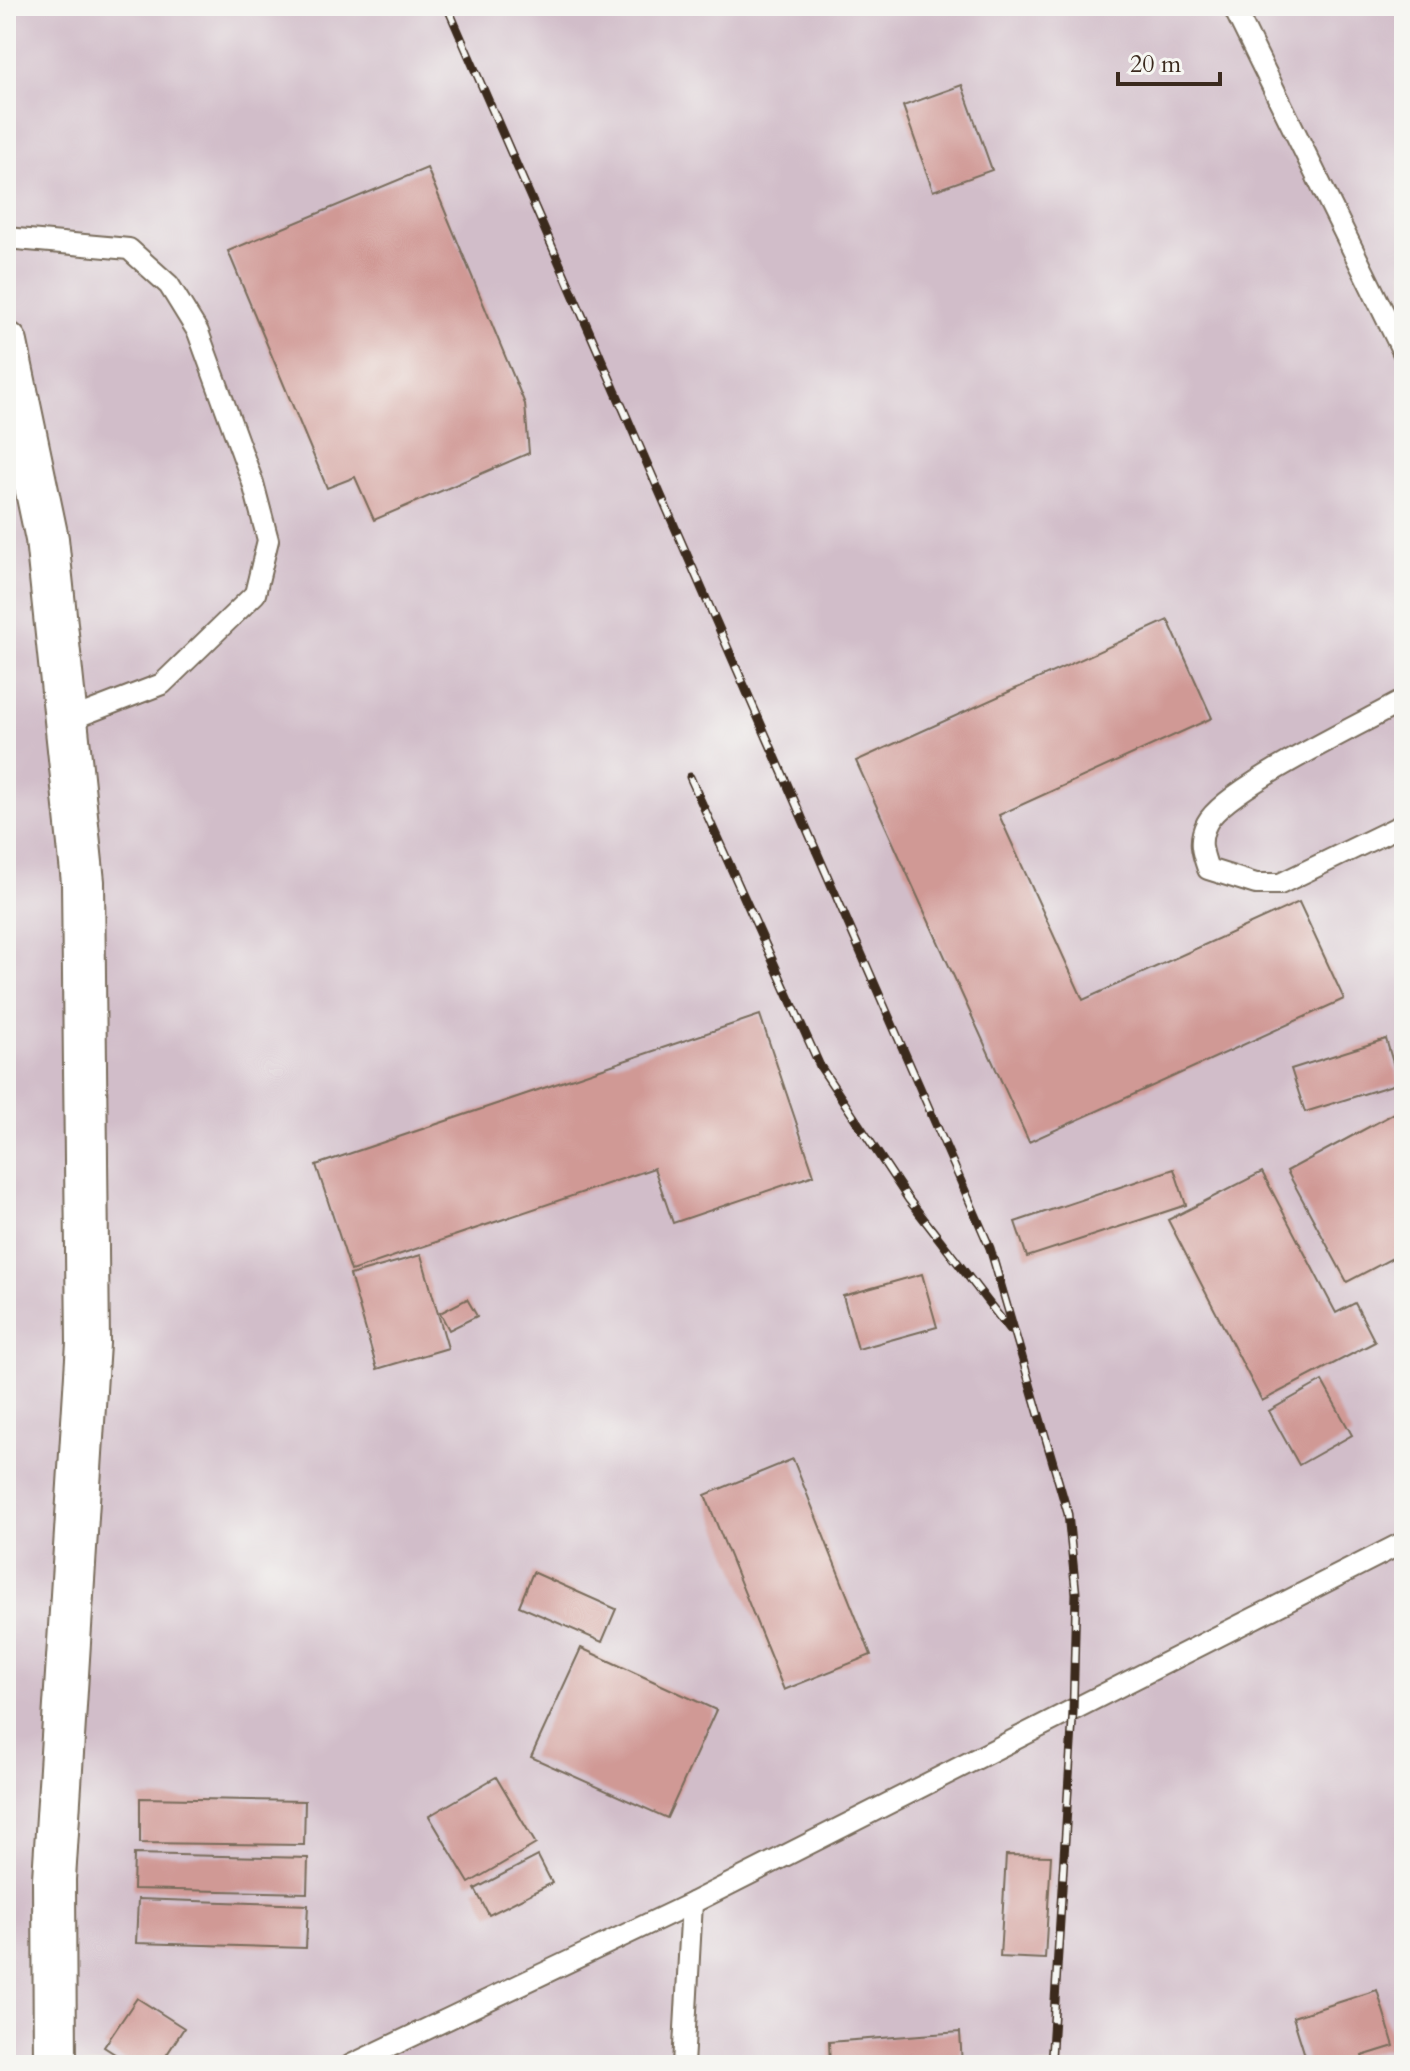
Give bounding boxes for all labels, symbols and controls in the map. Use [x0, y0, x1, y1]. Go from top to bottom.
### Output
scale bar [1118, 36, 1220, 86]
text: 20 m [1130, 48, 1182, 81]

